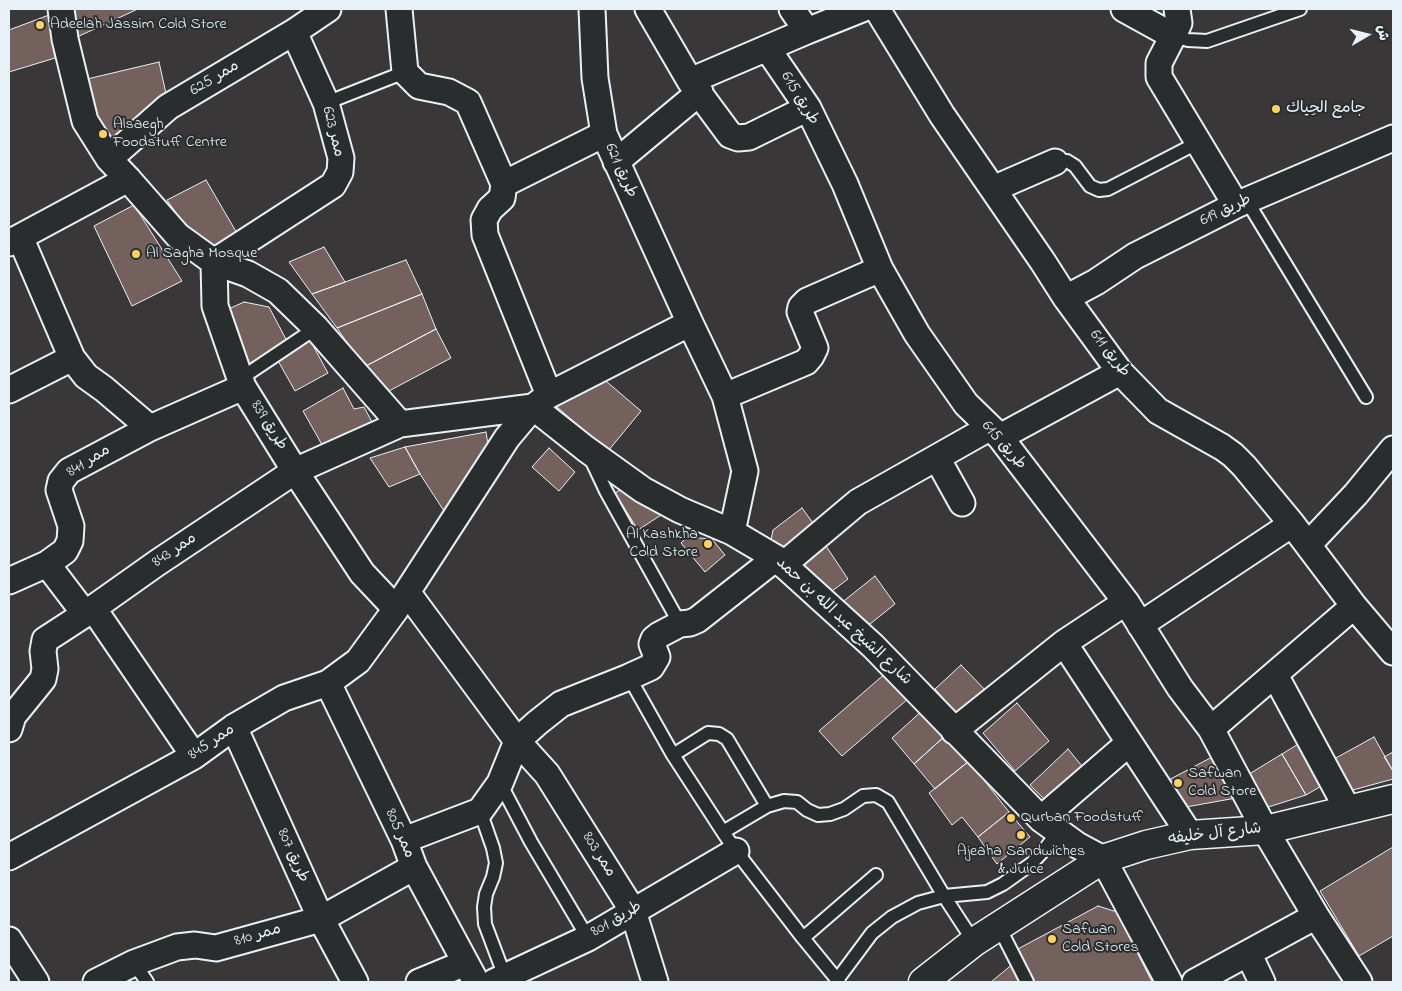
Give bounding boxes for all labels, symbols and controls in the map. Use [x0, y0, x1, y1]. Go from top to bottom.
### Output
north arrow [1342, 10, 1392, 60]
place label: Adeelah Jassim Cold Store [50, 15, 227, 35]
marker: Adeelah Jassim Cold Store [34, 19, 46, 31]
text: ش [1371, 24, 1394, 42]
street label: ممر 625 [187, 57, 243, 101]
street label: طريق 615 [776, 69, 822, 129]
place label: جامع الحِياك [1286, 99, 1366, 119]
marker: جامع الحِياك [1270, 103, 1282, 115]
street label: ممر 623 [316, 105, 348, 159]
place label: Alsaegh Foodstuff Centre [113, 115, 227, 153]
marker: Alsaegh Foodstuff Centre [97, 128, 109, 140]
street label: طريق 621 [599, 141, 641, 201]
street label: طريق 619 [1197, 191, 1255, 231]
place label: Al Sagha Mosque [146, 244, 257, 264]
marker: Al Sagha Mosque [130, 248, 142, 260]
street label: طريق 611 [1085, 326, 1133, 382]
street label: طريق 839 [245, 398, 291, 454]
street label: طريق 615 [976, 417, 1030, 475]
street label: ممر 841 [64, 441, 114, 483]
place label: Al Kashkha Cold Store [626, 525, 698, 563]
street label: ممر 843 [149, 529, 201, 573]
marker: Al Kashkha Cold Store [702, 538, 714, 550]
street label: شارع الشيخ عبد الله بن حمد [771, 554, 915, 690]
street label: ممر 845 [185, 721, 239, 765]
place label: Safwan Cold Store [1188, 764, 1256, 802]
marker: Safwan Cold Store [1172, 777, 1184, 789]
street label: ممر 805 [380, 806, 418, 862]
place label: Qurban Foodstuff [1021, 808, 1143, 828]
marker: Qurban Foodstuff [1005, 812, 1017, 824]
street label: شارع آل خليفه [1167, 820, 1263, 850]
street label: طريق 807 [272, 826, 312, 886]
street label: ممر 803 [577, 829, 619, 881]
marker: Ajeaha Sandwiches & Juice [1015, 829, 1027, 841]
place label: Ajeaha Sandwiches & Juice [957, 842, 1085, 880]
street label: طريق 801 [588, 898, 646, 942]
street label: ممر 810 [232, 920, 284, 952]
place label: Safwan Cold Stores [1062, 920, 1139, 958]
marker: Safwan Cold Stores [1046, 933, 1058, 945]

